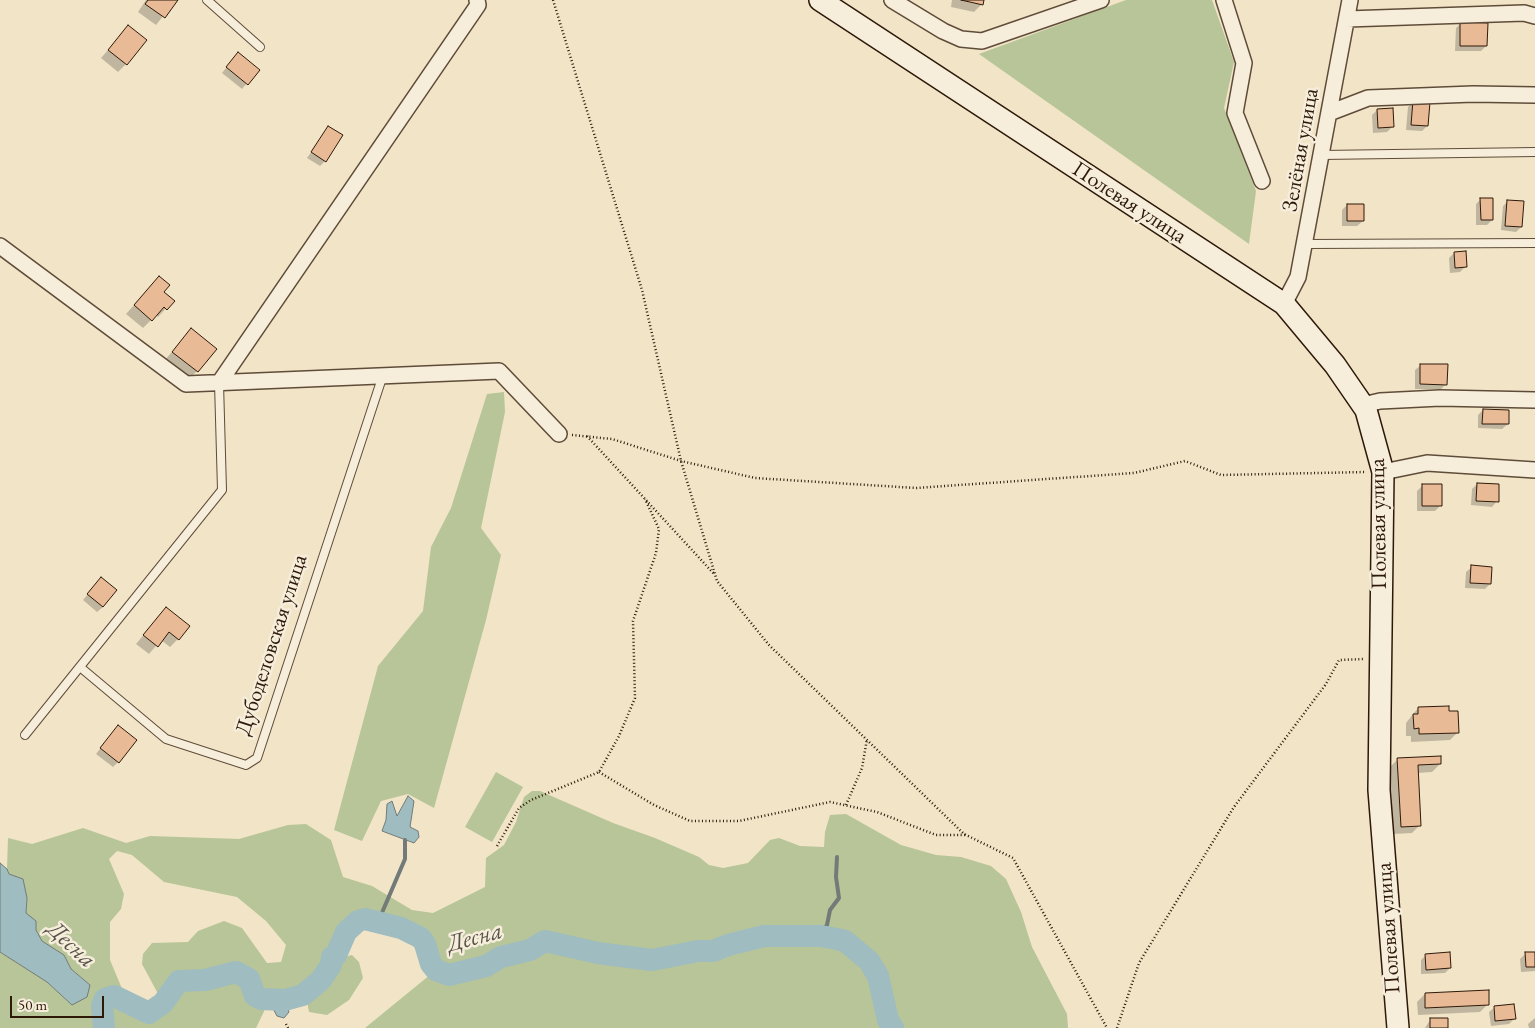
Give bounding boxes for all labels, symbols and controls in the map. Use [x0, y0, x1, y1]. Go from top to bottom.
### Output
street label: Зелёная улица [1277, 86, 1325, 214]
street label: Полевая улица [1067, 156, 1191, 250]
street label: Полевая улица [1365, 458, 1393, 590]
street label: Дубоделовская улица [230, 551, 314, 739]
street label: Полевая улица [1371, 862, 1407, 994]
water label: Десна [41, 915, 101, 975]
water label: Десна [444, 917, 506, 959]
scale bar [12, 986, 106, 1018]
text: 50 m [18, 995, 47, 1014]

